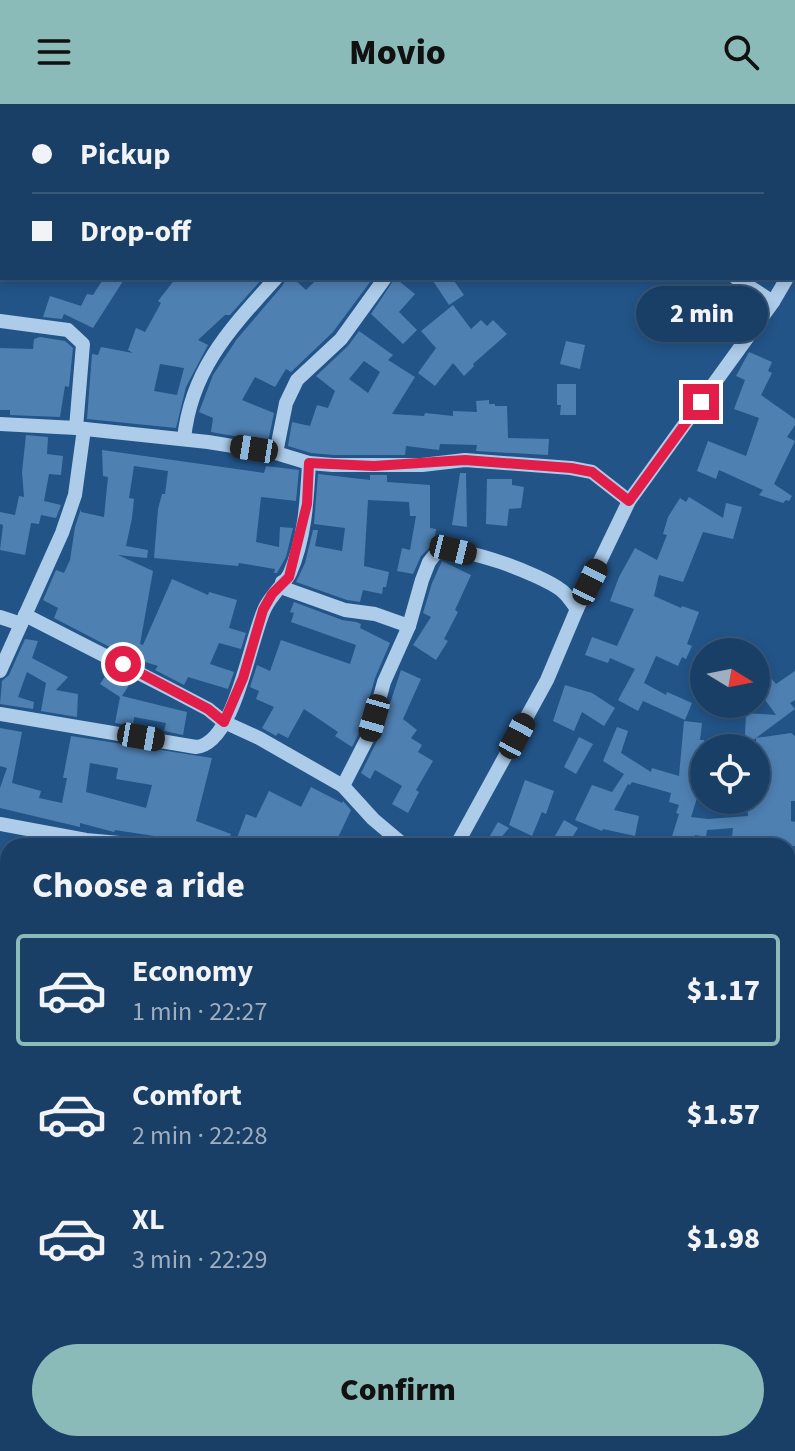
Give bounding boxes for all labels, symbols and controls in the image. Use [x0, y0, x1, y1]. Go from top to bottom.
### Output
text: Movio [349, 27, 446, 78]
icon: menu [32, 30, 76, 74]
icon: search [719, 30, 763, 74]
text: Pickup [80, 133, 170, 176]
text: Drop-off [80, 210, 191, 253]
callout: 2 min [635, 286, 767, 342]
text: 2 min [670, 295, 734, 332]
route end [683, 384, 719, 420]
car [228, 433, 280, 465]
car [427, 533, 479, 567]
car [569, 555, 611, 609]
north arrow [690, 638, 770, 718]
map controls [690, 638, 770, 814]
route start [105, 646, 141, 682]
car [356, 692, 392, 744]
car [495, 709, 539, 763]
car [115, 721, 167, 753]
button: locate [690, 734, 770, 814]
text: Choose a ride [32, 860, 245, 911]
text: Economy [132, 950, 253, 993]
icon: car [36, 954, 108, 1026]
text: $1.17 [687, 969, 760, 1012]
text: 1 min · 22:27 [132, 993, 267, 1030]
text: Comfort [132, 1074, 242, 1117]
icon: car [36, 1078, 108, 1150]
text: $1.57 [687, 1093, 760, 1136]
text: 2 min · 22:28 [132, 1117, 267, 1154]
text: XL [132, 1198, 165, 1241]
icon: car [36, 1202, 108, 1274]
text: $1.98 [687, 1217, 760, 1260]
text: 3 min · 22:29 [132, 1241, 267, 1278]
button: Confirm [32, 1344, 764, 1436]

